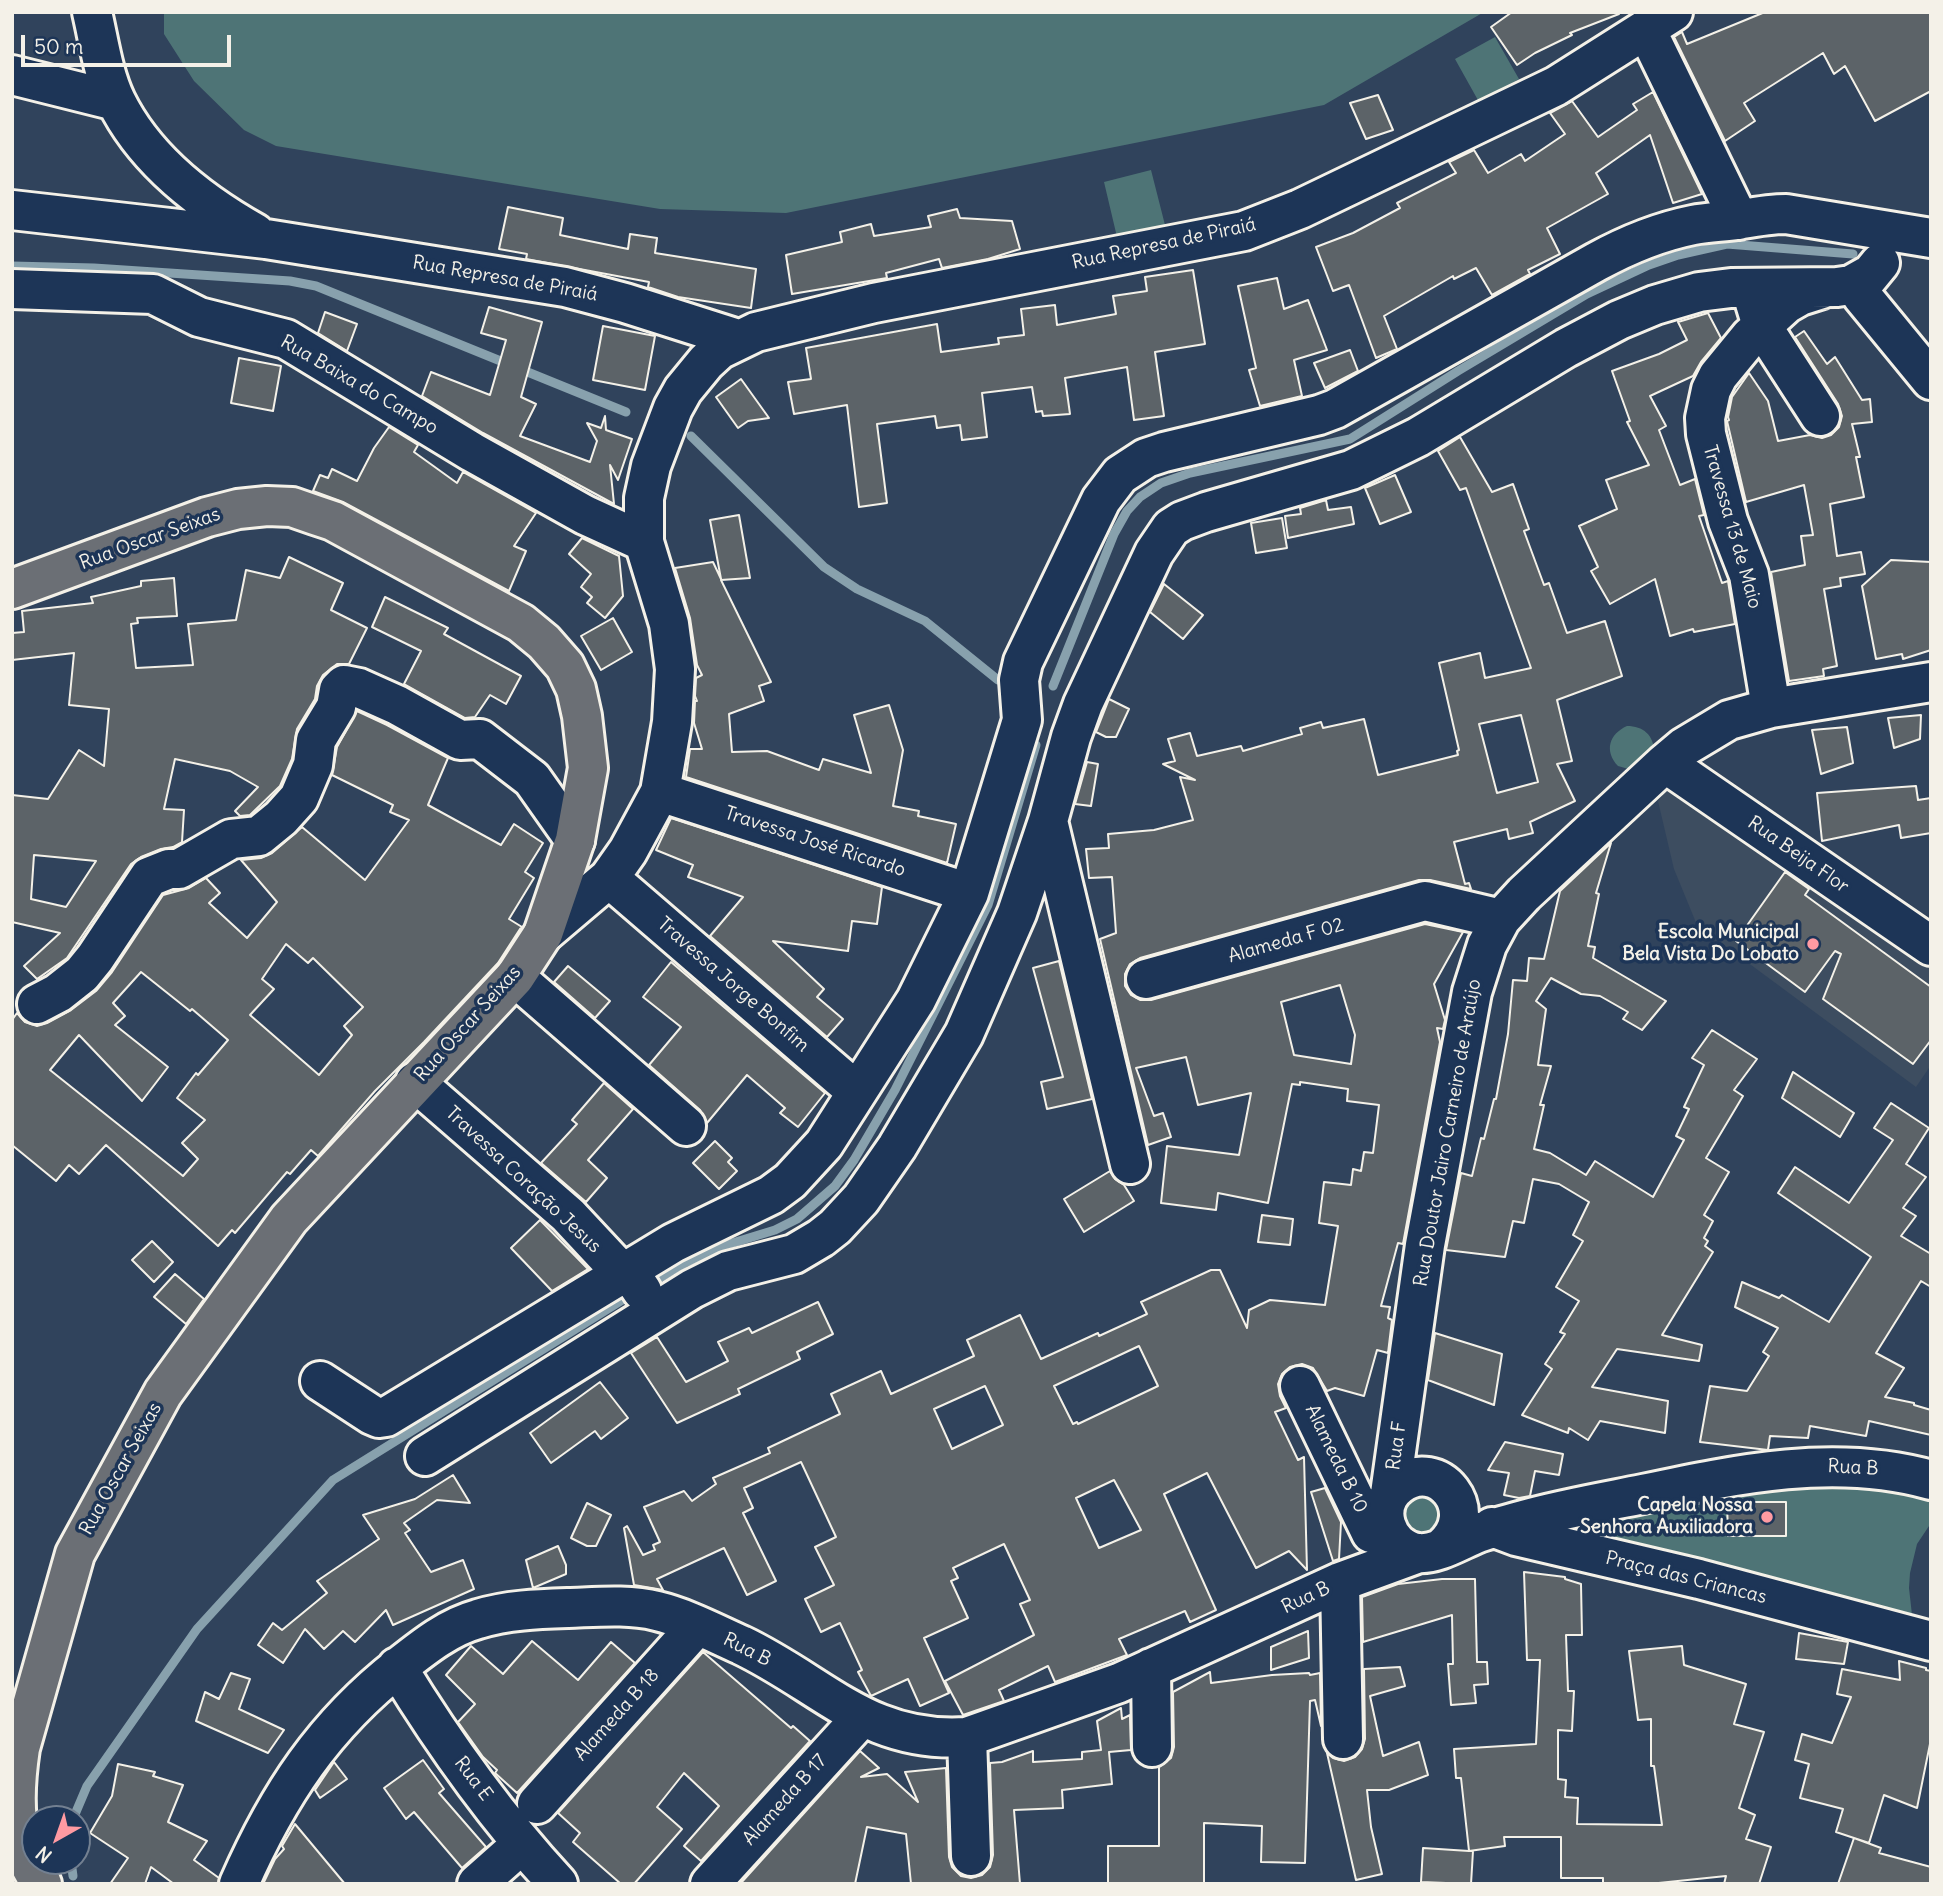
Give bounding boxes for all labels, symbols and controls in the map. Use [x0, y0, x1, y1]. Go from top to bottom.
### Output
scale bar [24, 21, 234, 65]
text: 50 m [34, 33, 83, 60]
street label: Rua Represa de Piraiá [1070, 213, 1258, 275]
street label: Rua Represa de Piraiá [411, 251, 599, 307]
street label: Rua Baixa do Campo [276, 331, 442, 439]
street label: Travessa 13 de Maio [1698, 443, 1766, 611]
street label: Rua Oscar Seixas [77, 503, 223, 575]
street label: Travessa José Ricardo [722, 802, 908, 882]
street label: Rua Beija Flor [1743, 812, 1853, 898]
street label: Travessa Jorge Bonfim [652, 913, 814, 1057]
street label: Alameda F 02 [1226, 914, 1346, 968]
place label: Escola Municipal Bela Vista Do Lobato [1622, 922, 1799, 966]
marker: Escola Municipal Bela Vista Do Lobato [1805, 936, 1821, 952]
street label: Rua Oscar Seixas [410, 961, 526, 1087]
street label: Rua Doutor Jairo Carneiro de Araújo [1410, 977, 1486, 1289]
street label: Travessa Coração Jesus [441, 1102, 605, 1258]
street label: Rua Oscar Seixas [75, 1399, 167, 1539]
street label: Alameda B 10 [1300, 1401, 1372, 1517]
street label: Rua F [1382, 1420, 1412, 1472]
street label: Rua B [1827, 1455, 1879, 1481]
place label: Capela Nossa Senhora Auxiliadora [1580, 1495, 1753, 1539]
marker: Capela Nossa Senhora Auxiliadora [1759, 1509, 1775, 1525]
street label: Praça das Criancas [1603, 1547, 1769, 1609]
street label: Rua B [1278, 1577, 1334, 1619]
street label: Rua B [719, 1628, 775, 1672]
street label: Alameda B 18 [570, 1664, 664, 1766]
street label: Alameda B 17 [738, 1750, 832, 1850]
street label: Rua E [449, 1752, 497, 1806]
north arrow [21, 1805, 91, 1875]
text: N [31, 1841, 57, 1868]

